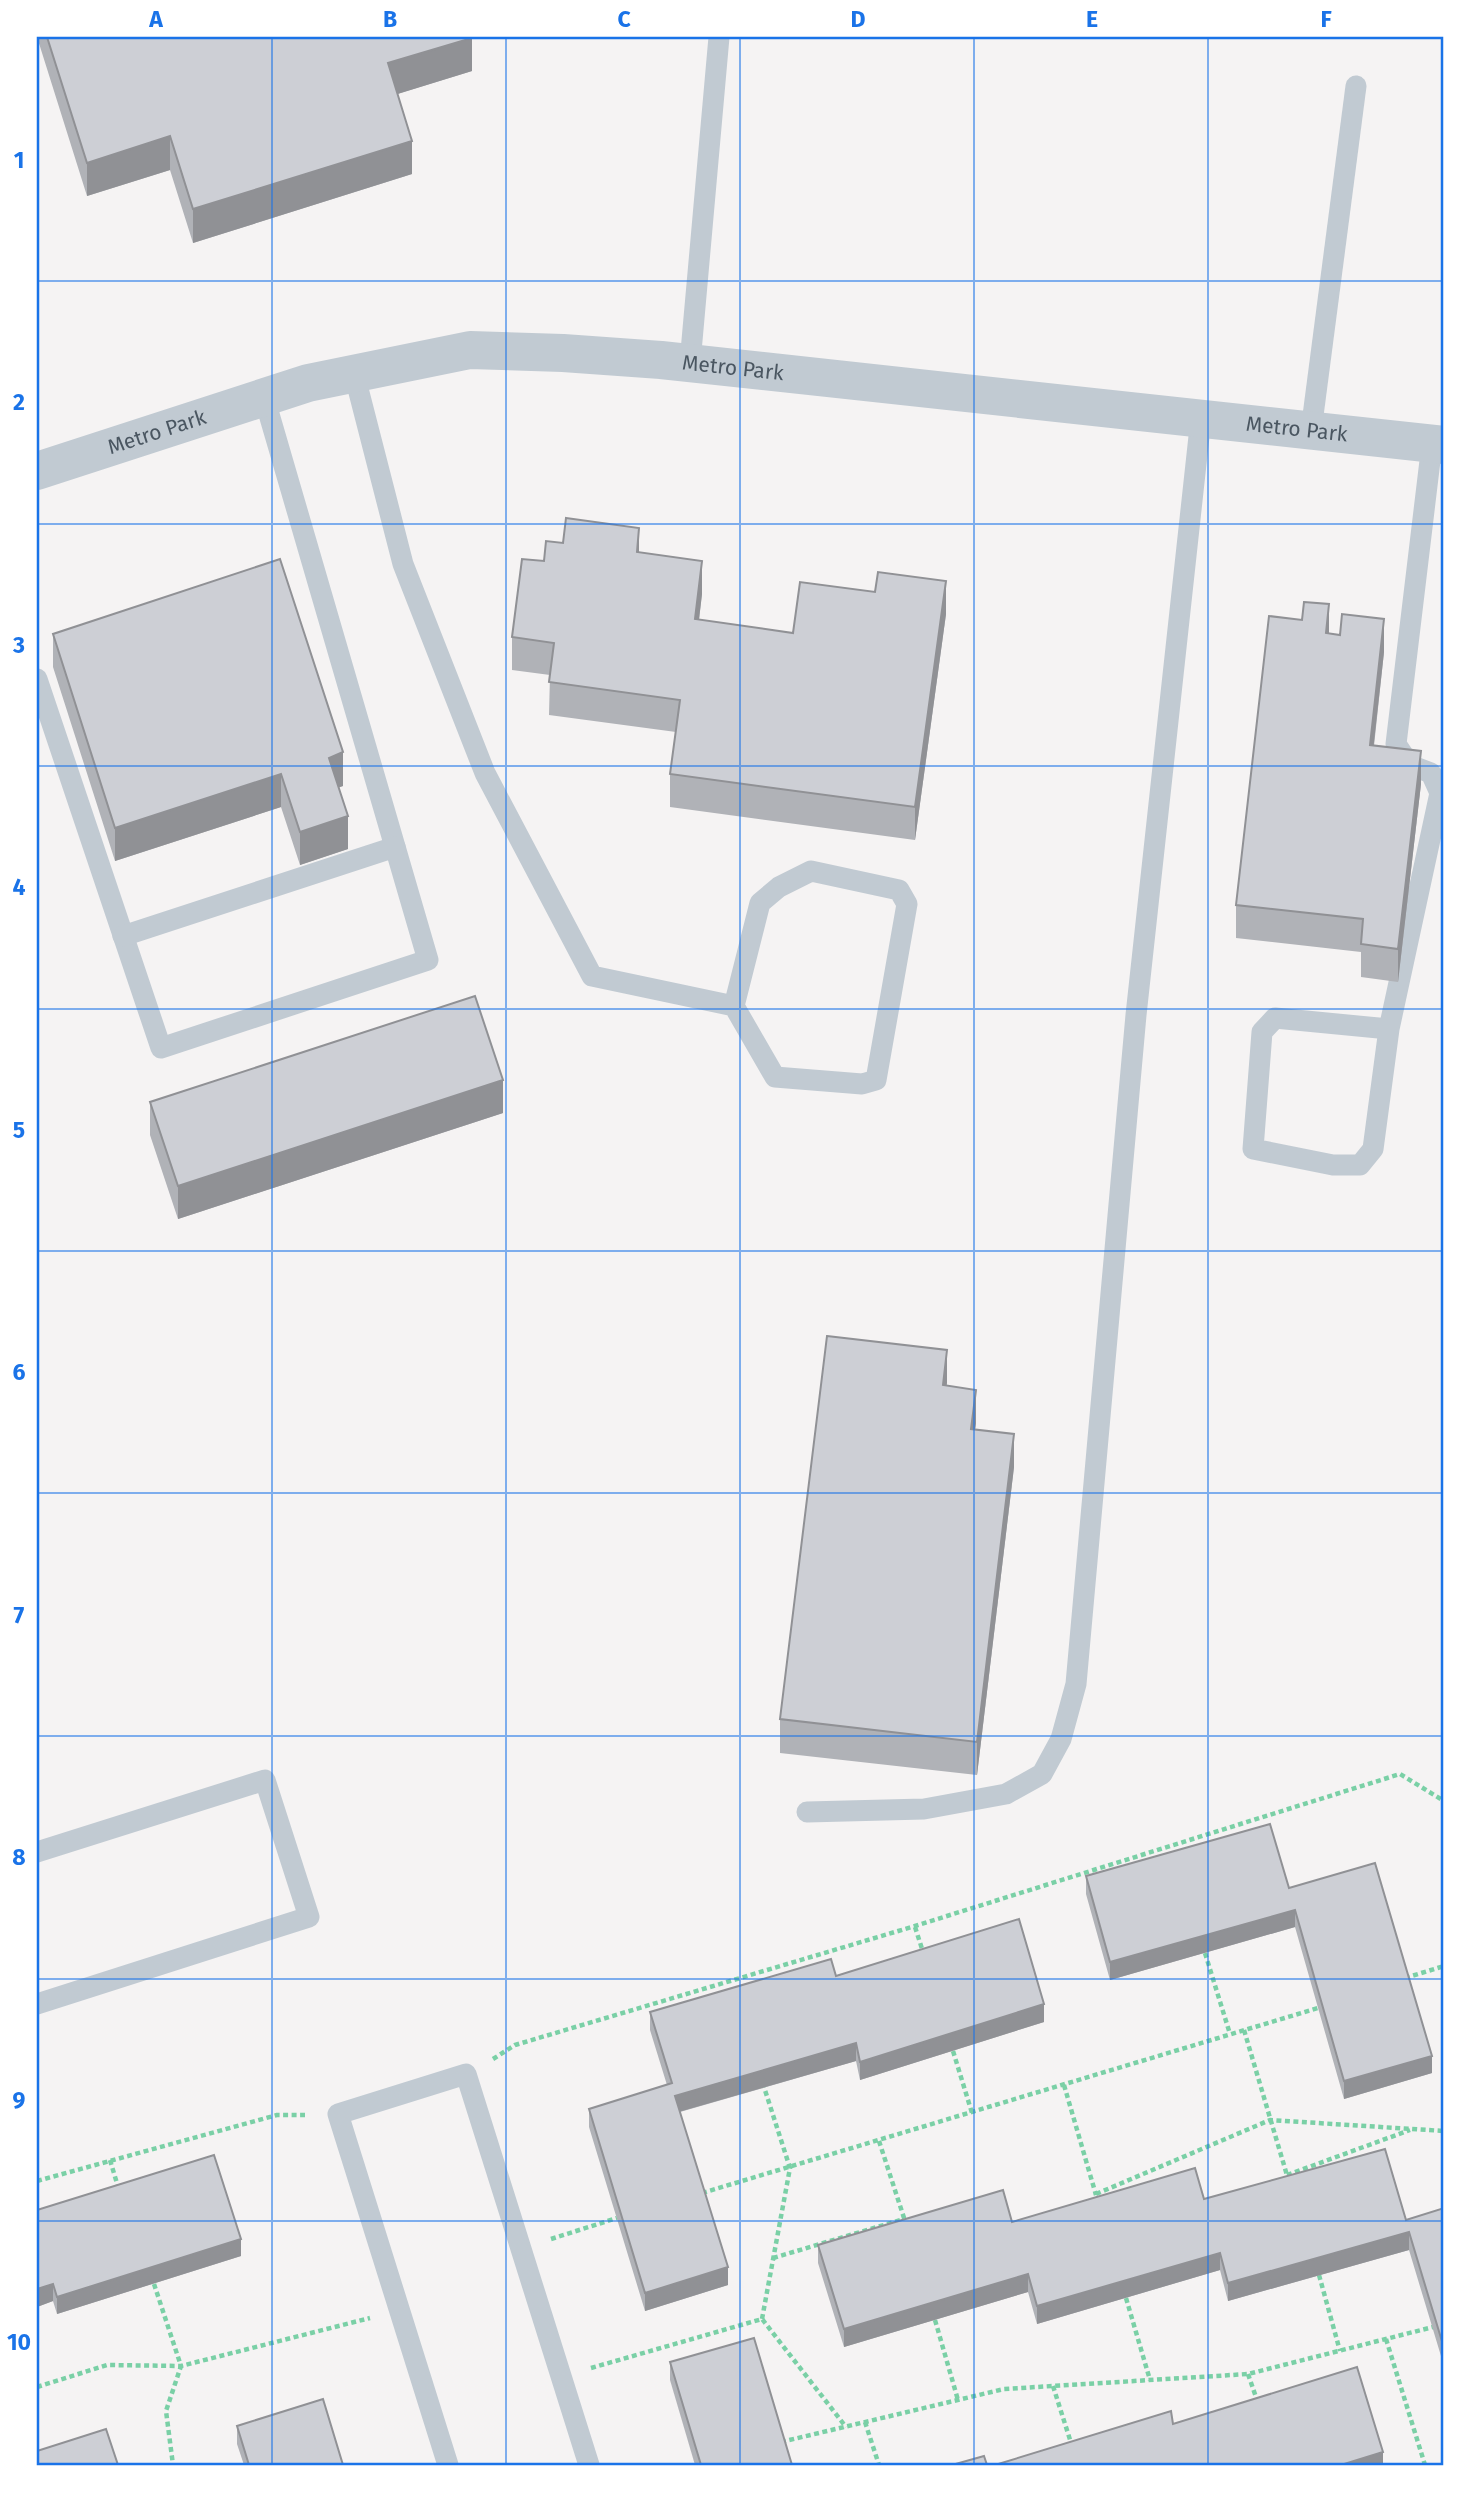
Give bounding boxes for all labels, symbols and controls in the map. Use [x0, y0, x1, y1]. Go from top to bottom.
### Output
text: A [148, 5, 163, 33]
text: B [383, 5, 397, 33]
text: C [617, 5, 631, 33]
text: D [851, 5, 866, 33]
text: E [1086, 5, 1098, 33]
text: F [1320, 5, 1332, 33]
text: 1 [14, 146, 24, 174]
street label: Metro Park [681, 349, 785, 386]
text: 2 [13, 388, 25, 416]
street label: Metro Park [104, 404, 210, 460]
street label: Metro Park [1245, 411, 1349, 447]
text: 3 [12, 631, 25, 659]
text: 4 [13, 873, 26, 901]
text: 5 [13, 1116, 25, 1144]
text: 6 [13, 1358, 26, 1386]
text: 7 [14, 1601, 25, 1629]
text: 8 [12, 1843, 26, 1871]
text: 9 [13, 2086, 26, 2114]
text: 10 [7, 2328, 31, 2356]

